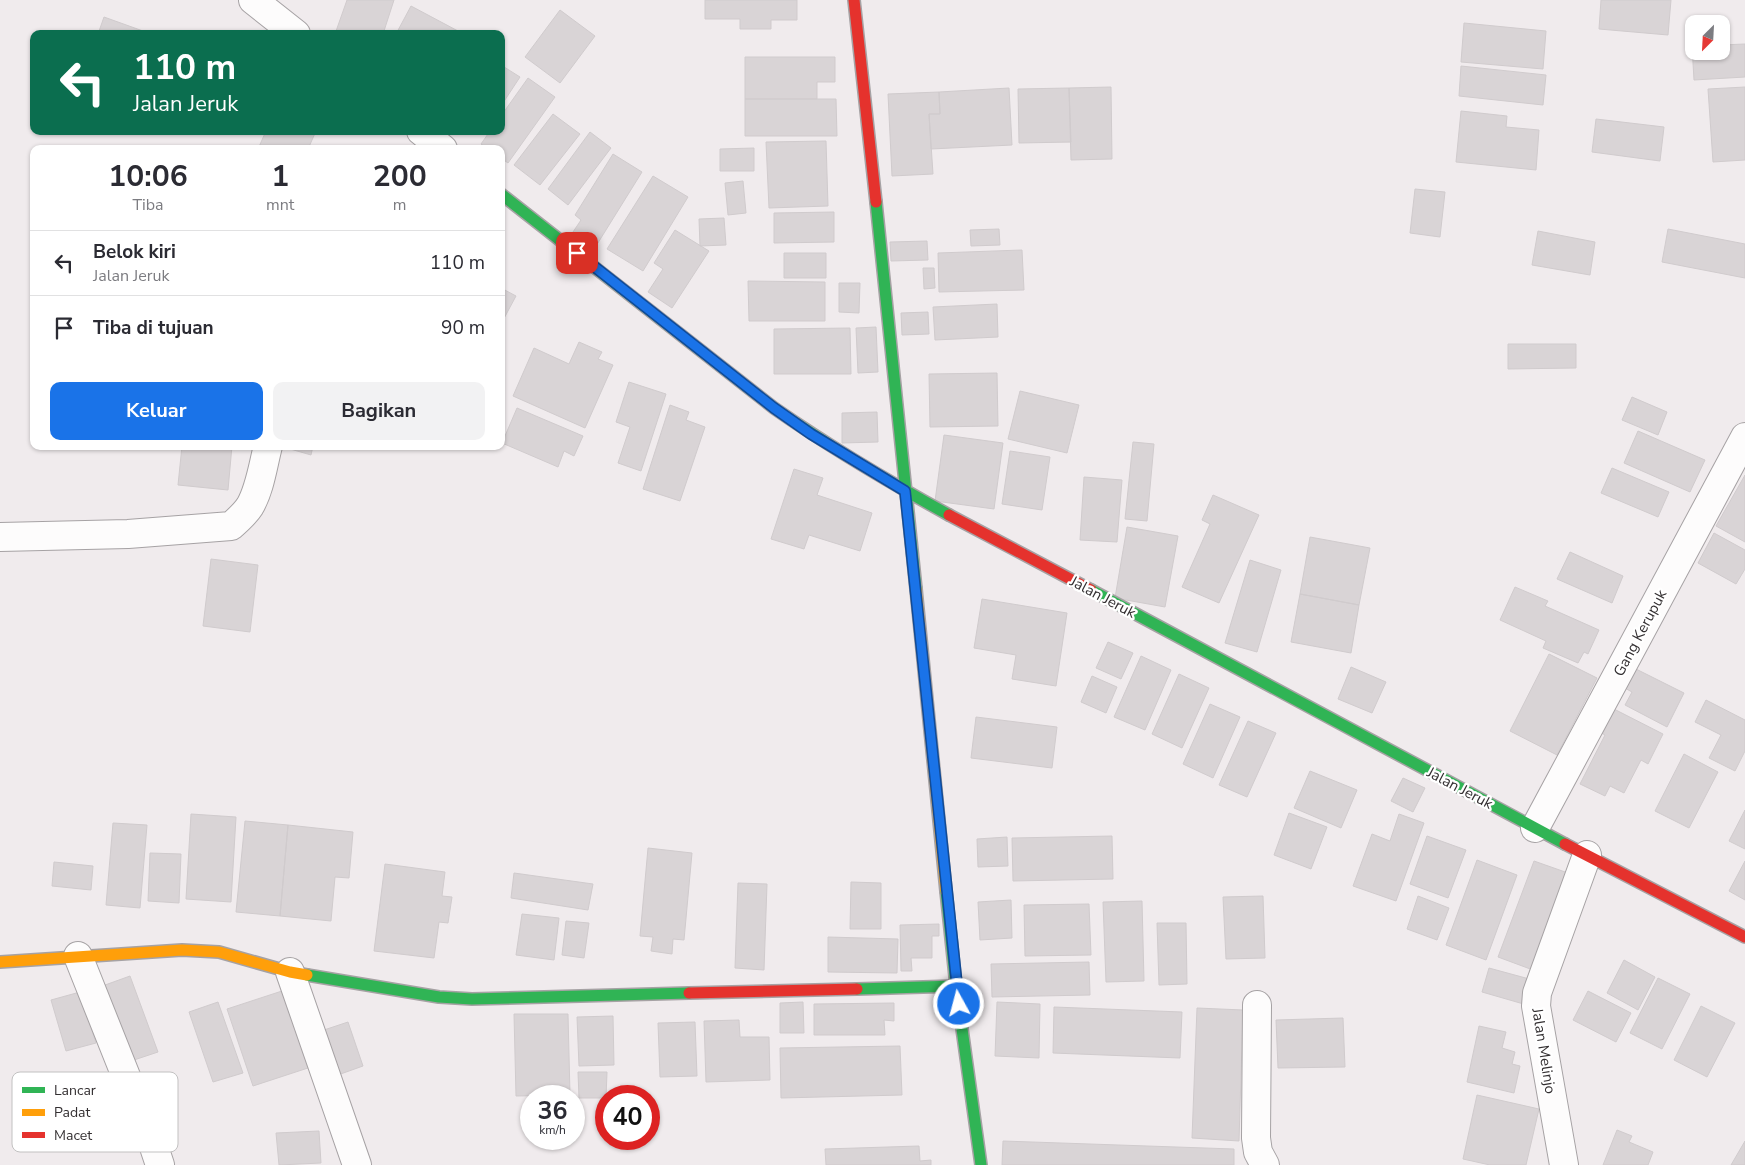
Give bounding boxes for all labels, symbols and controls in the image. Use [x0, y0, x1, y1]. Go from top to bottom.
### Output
north arrow [1685, 15, 1730, 60]
map controls [1685, 15, 1730, 60]
text: 110 m [133, 44, 236, 91]
icon: left [50, 50, 115, 115]
text: Jalan Jeruk [133, 89, 238, 119]
text: 10:06 [108, 156, 188, 197]
text: 1 [271, 156, 289, 197]
text: 200 [373, 156, 427, 197]
text: Tiba [132, 194, 164, 216]
text: mnt [266, 194, 294, 216]
text: m [393, 194, 407, 216]
pin [556, 232, 598, 274]
text: Belok kiri [93, 239, 176, 265]
icon: arrive [563, 239, 591, 267]
icon: left [50, 249, 78, 277]
text: 110 m [430, 250, 485, 276]
text: Jalan Jeruk [93, 265, 169, 287]
icon: arrive [50, 314, 78, 342]
text: Tiba di tujuan [93, 315, 214, 341]
text: 90 m [441, 315, 485, 341]
button: Keluar [50, 382, 263, 440]
button: Bagikan [273, 382, 485, 440]
street label: Jalan Jeruk [1066, 571, 1140, 623]
street label: Gang Kerupuk [1609, 586, 1672, 680]
street label: Jalan Jeruk [1423, 762, 1497, 814]
position arrow [932, 977, 984, 1029]
street label: Jalan Melinjo [1527, 1006, 1561, 1095]
legend [12, 1072, 178, 1152]
text: Lancar [54, 1081, 96, 1100]
speed limit sign: 40 [595, 1085, 660, 1150]
text: 36 [537, 1094, 568, 1128]
text: Padat [54, 1103, 91, 1122]
text: km/h [539, 1122, 566, 1138]
text: Macet [54, 1126, 92, 1145]

